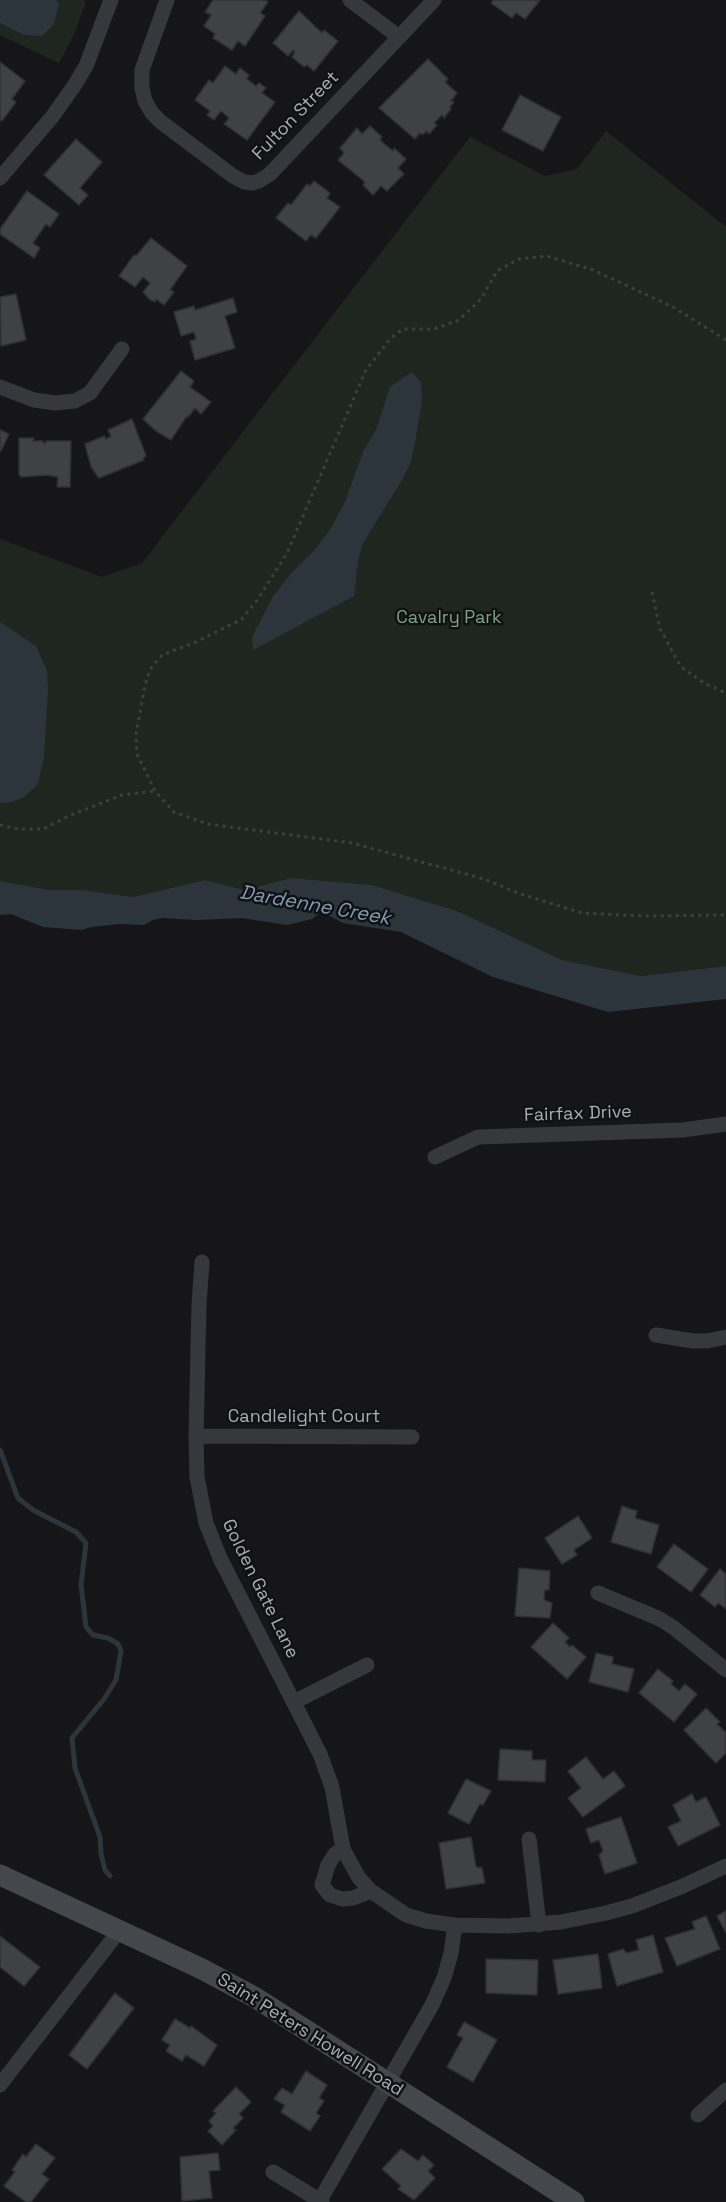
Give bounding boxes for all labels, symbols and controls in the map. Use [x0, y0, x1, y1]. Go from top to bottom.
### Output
street label: Fulton Street [248, 67, 344, 165]
park label: Cavalry Park [396, 607, 502, 629]
water label: Dardenne Creek [238, 881, 392, 931]
street label: Fairfax Drive [524, 1101, 632, 1127]
street label: Candlelight Court [228, 1406, 380, 1428]
street label: Golden Gate Lane [217, 1516, 303, 1662]
street label: Saint Peters Howell Road [213, 1969, 407, 2101]

